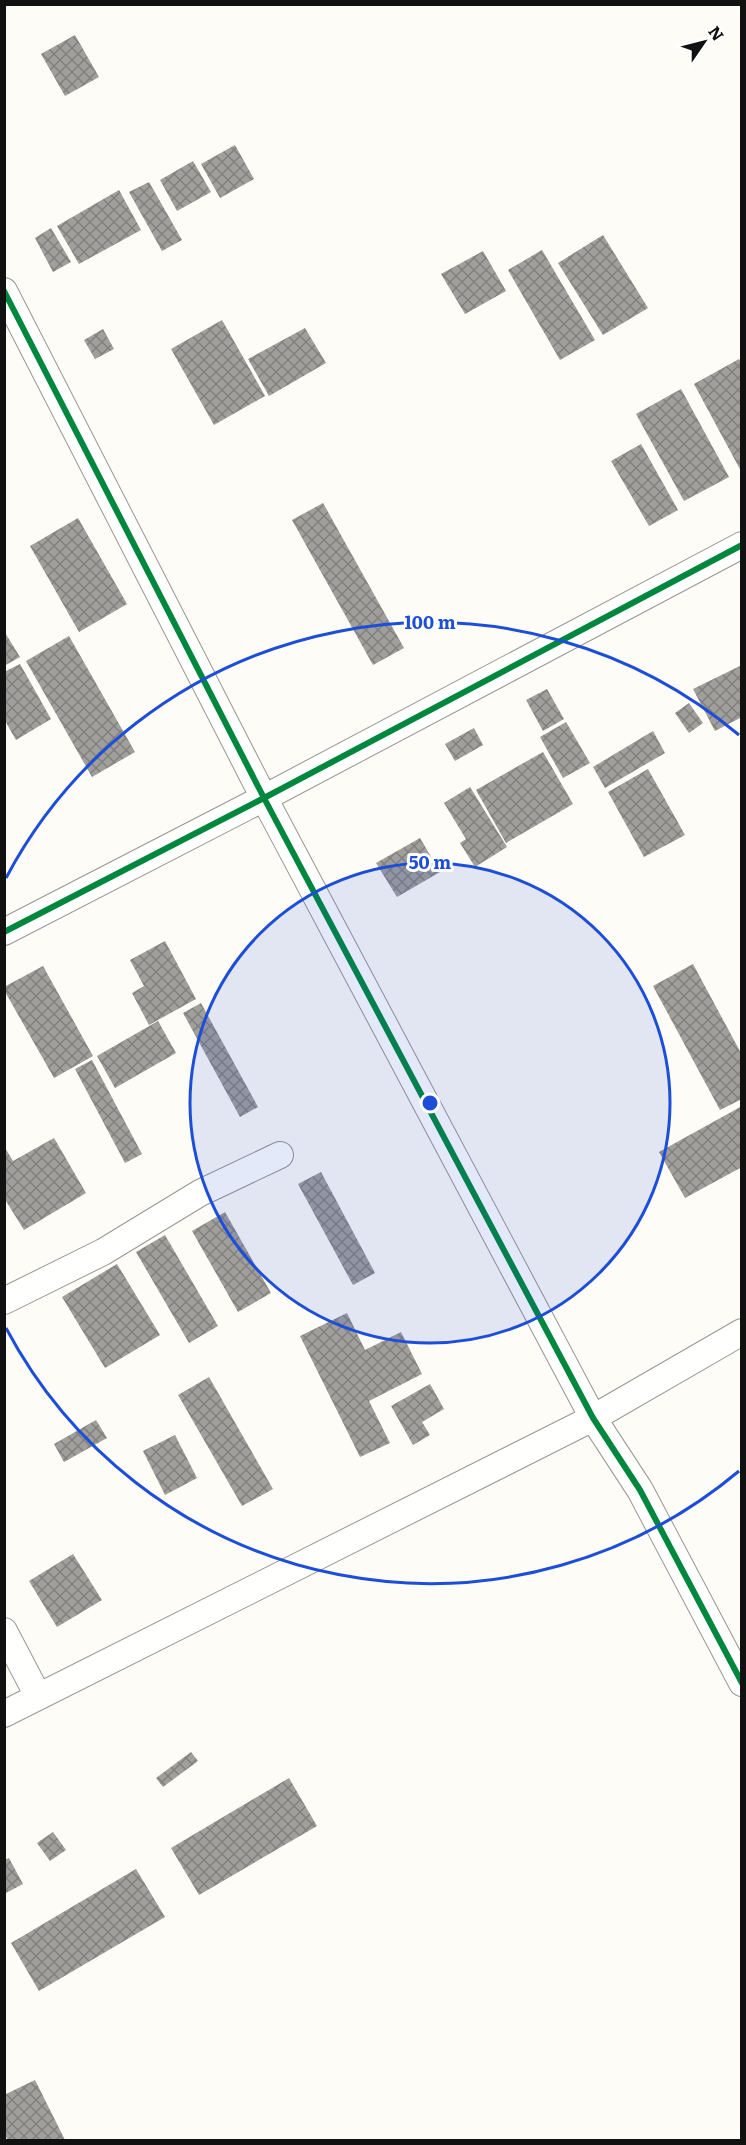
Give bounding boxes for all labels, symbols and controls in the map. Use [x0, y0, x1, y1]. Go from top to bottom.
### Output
north arrow [674, 12, 734, 72]
text: N [703, 20, 731, 45]
text: 100 m [404, 608, 456, 635]
text: 50 m [409, 848, 451, 875]
centre of rings [420, 1093, 440, 1113]

